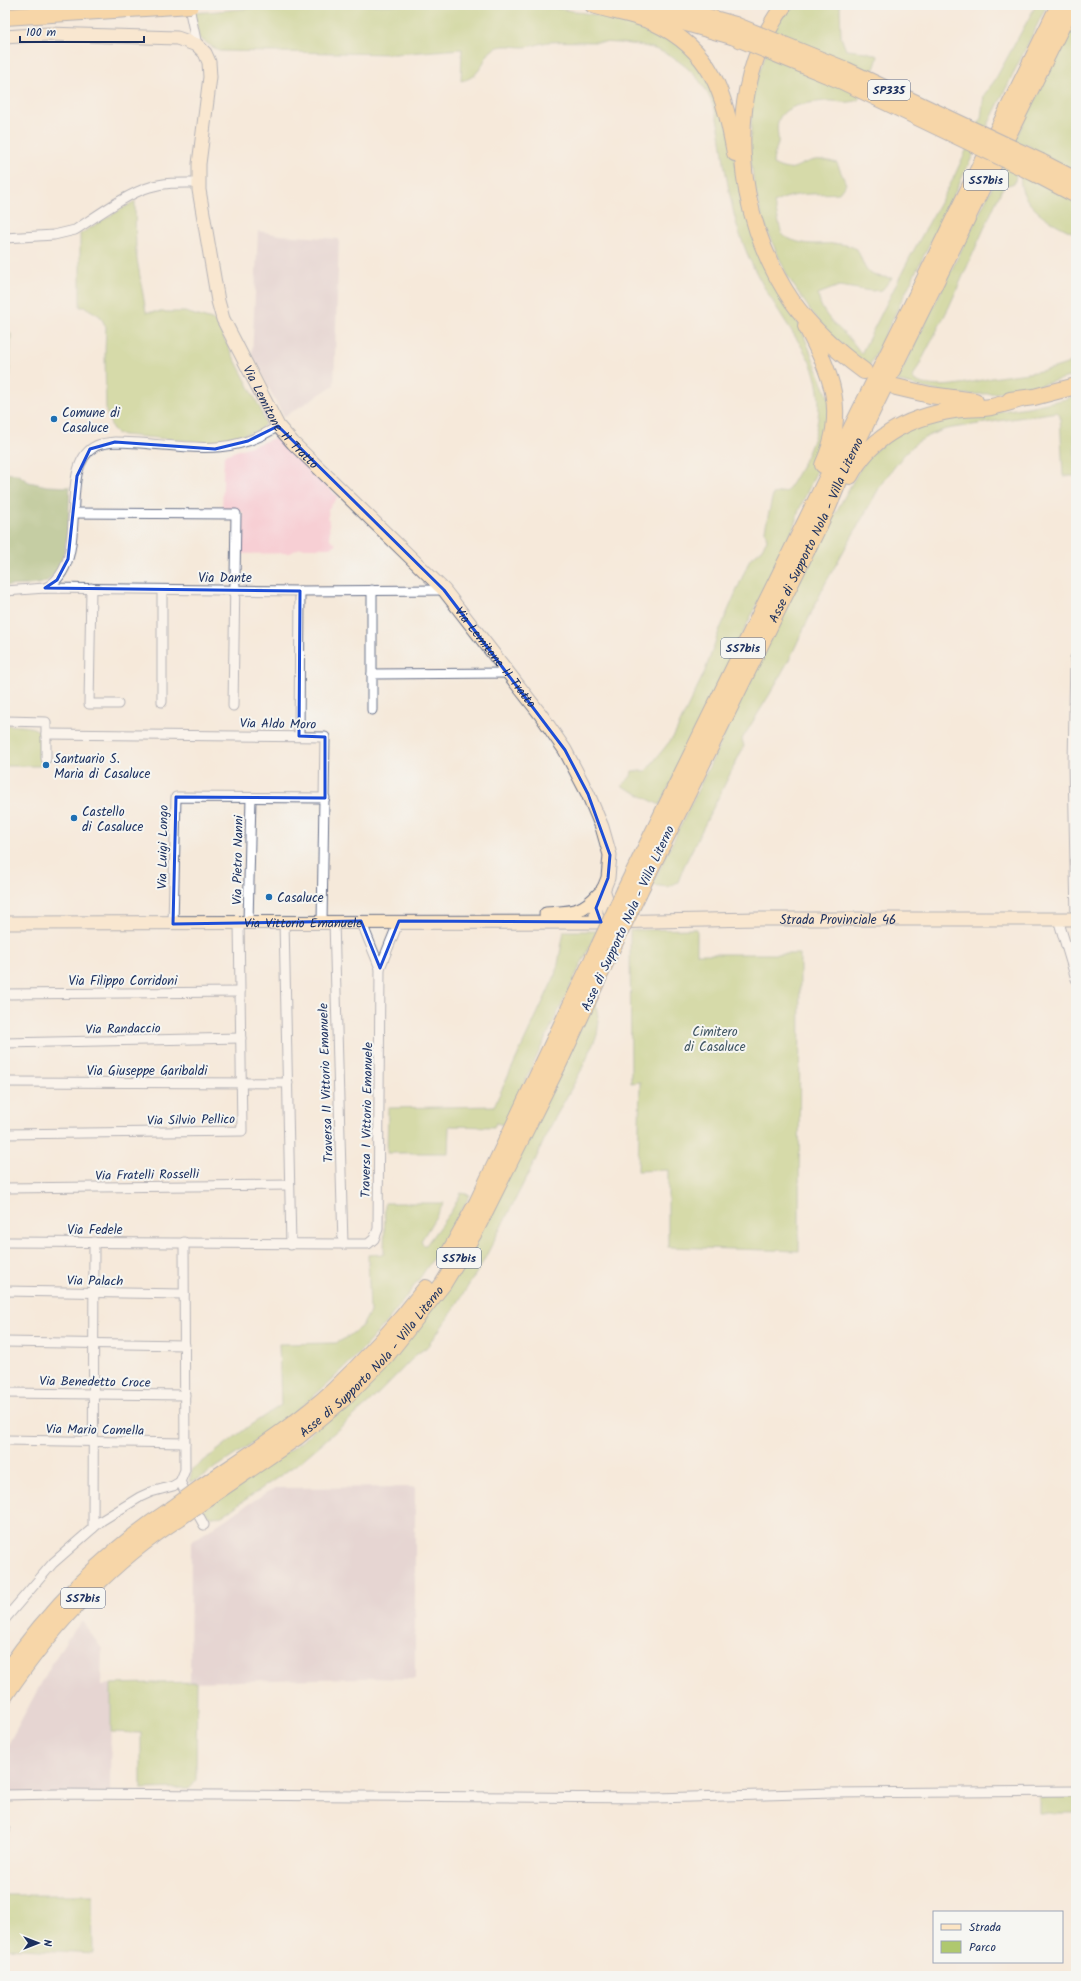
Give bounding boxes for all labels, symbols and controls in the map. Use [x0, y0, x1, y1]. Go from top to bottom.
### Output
scale bar [20, 18, 144, 44]
text: 100 m [26, 23, 57, 42]
road number: SP335 [868, 80, 910, 100]
road number: SS7bis [964, 170, 1008, 190]
street label: Via Lemitone II Tratto [236, 362, 323, 475]
place label: Comune di Casaluce [62, 403, 121, 439]
marker: Comune di Casaluce [49, 414, 59, 424]
street label: Asse di Supporto Nola - Villa Literno [764, 434, 870, 627]
street label: Via Dante [198, 568, 252, 589]
street label: Via Lemitone II Tratto [449, 603, 541, 713]
road number: SS7bis [721, 638, 765, 658]
street label: Via Aldo Moro [240, 713, 316, 736]
place label: Santuario S. Maria di Casaluce [54, 749, 151, 785]
marker: Santuario S. Maria di Casaluce [41, 760, 51, 770]
place label: Castello di Casaluce [82, 802, 144, 838]
street label: Via Luigi Longo [152, 805, 175, 889]
marker: Castello di Casaluce [69, 813, 79, 823]
street label: Via Pietro Nanni [227, 814, 250, 905]
street label: Asse di Supporto Nola - Villa Literno [576, 822, 681, 1015]
place label: Casaluce [277, 888, 324, 909]
marker: Casaluce [264, 892, 274, 902]
street label: Strada Provinciale 46 [780, 910, 896, 931]
street label: Via Vittorio Emanuele [244, 913, 362, 935]
street label: Via Filippo Corridoni [69, 971, 178, 992]
street label: Traversa II Vittorio Emanuele [313, 1003, 340, 1163]
street label: Via Randaccio [85, 1018, 161, 1041]
park label: Cimitero di Casaluce [684, 1022, 746, 1058]
street label: Traversa I Vittorio Emanuele [356, 1042, 379, 1198]
street label: Via Giuseppe Garibaldi [87, 1061, 208, 1082]
street label: Via Silvio Pellico [147, 1109, 235, 1132]
street label: Via Fratelli Rosselli [95, 1164, 200, 1187]
street label: Via Fedele [67, 1220, 123, 1241]
road number: SS7bis [437, 1248, 481, 1268]
street label: Via Palach [67, 1271, 123, 1292]
street label: Asse di Supporto Nola - Villa Literno [295, 1282, 450, 1443]
street label: Via Benedetto Croce [39, 1371, 151, 1394]
street label: Via Mario Comella [46, 1419, 144, 1442]
road number: SS7bis [61, 1588, 105, 1608]
legend [933, 1911, 1063, 1963]
text: Strada [969, 1918, 1002, 1937]
north arrow [18, 1923, 58, 1963]
text: Parco [969, 1938, 996, 1957]
text: N [38, 1940, 56, 1947]

